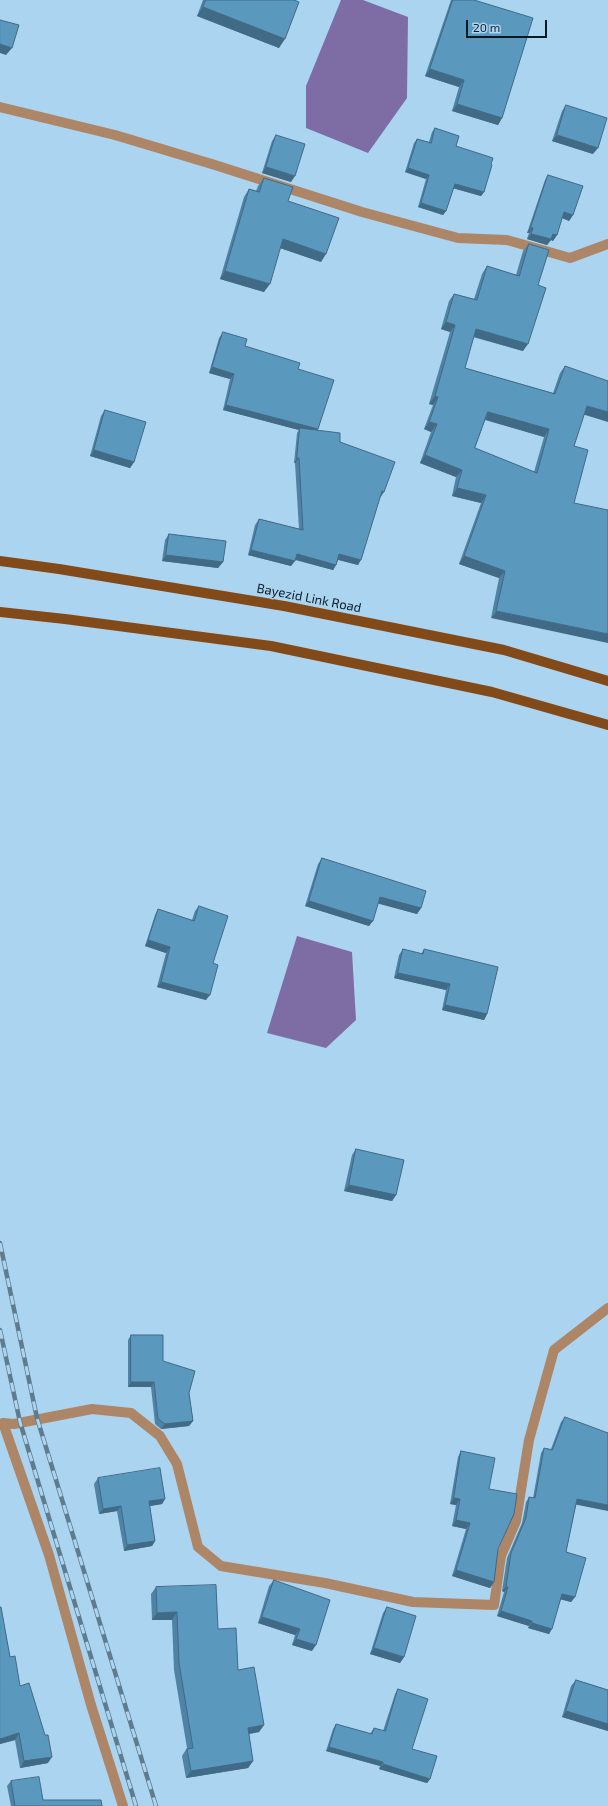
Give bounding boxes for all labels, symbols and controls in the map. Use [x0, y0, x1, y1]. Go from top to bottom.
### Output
scale bar [468, 12, 549, 38]
text: 20 m [473, 20, 500, 34]
street label: Bayezid Link Road [255, 580, 363, 616]

